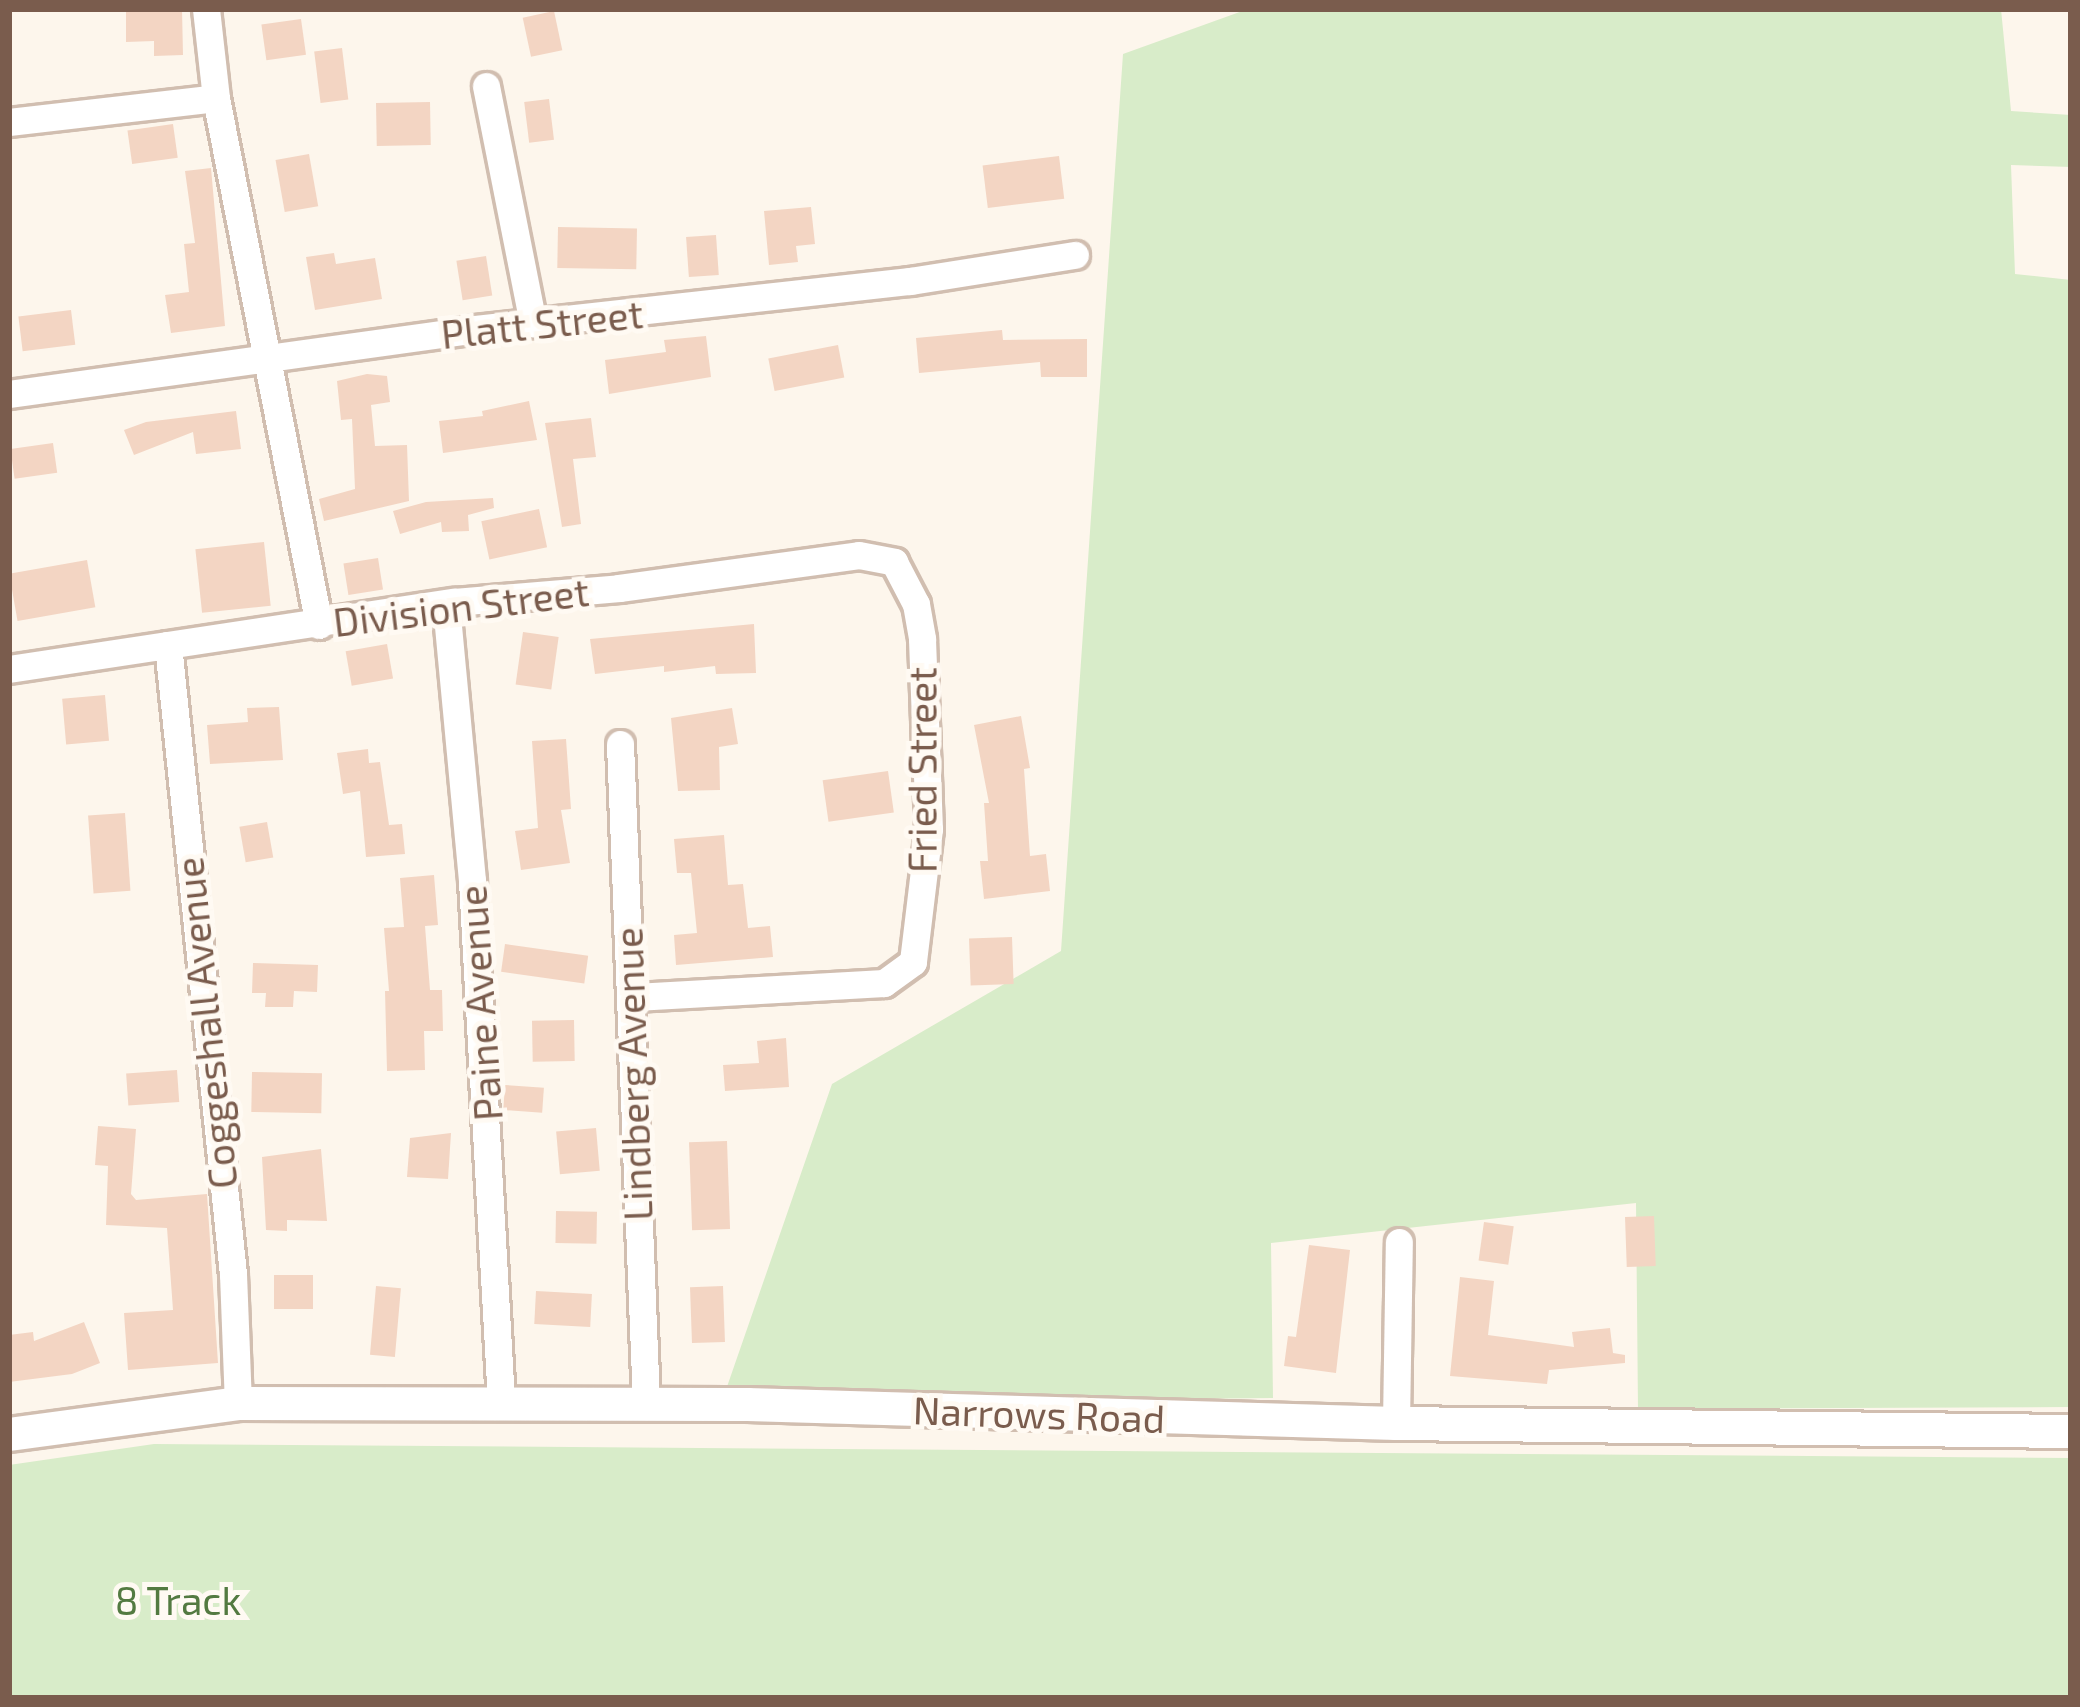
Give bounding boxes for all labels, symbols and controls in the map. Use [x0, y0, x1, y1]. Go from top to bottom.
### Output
street label: Platt Street [439, 290, 645, 358]
street label: Division Street [330, 568, 592, 646]
street label: Fried Street [899, 667, 945, 873]
street label: Coggeshall Avenue [165, 854, 247, 1192]
street label: Paine Avenue [448, 883, 512, 1123]
street label: Lindberg Avenue [604, 926, 662, 1222]
street label: Narrows Road [912, 1386, 1166, 1442]
park label: 8 Track [114, 1577, 242, 1623]

